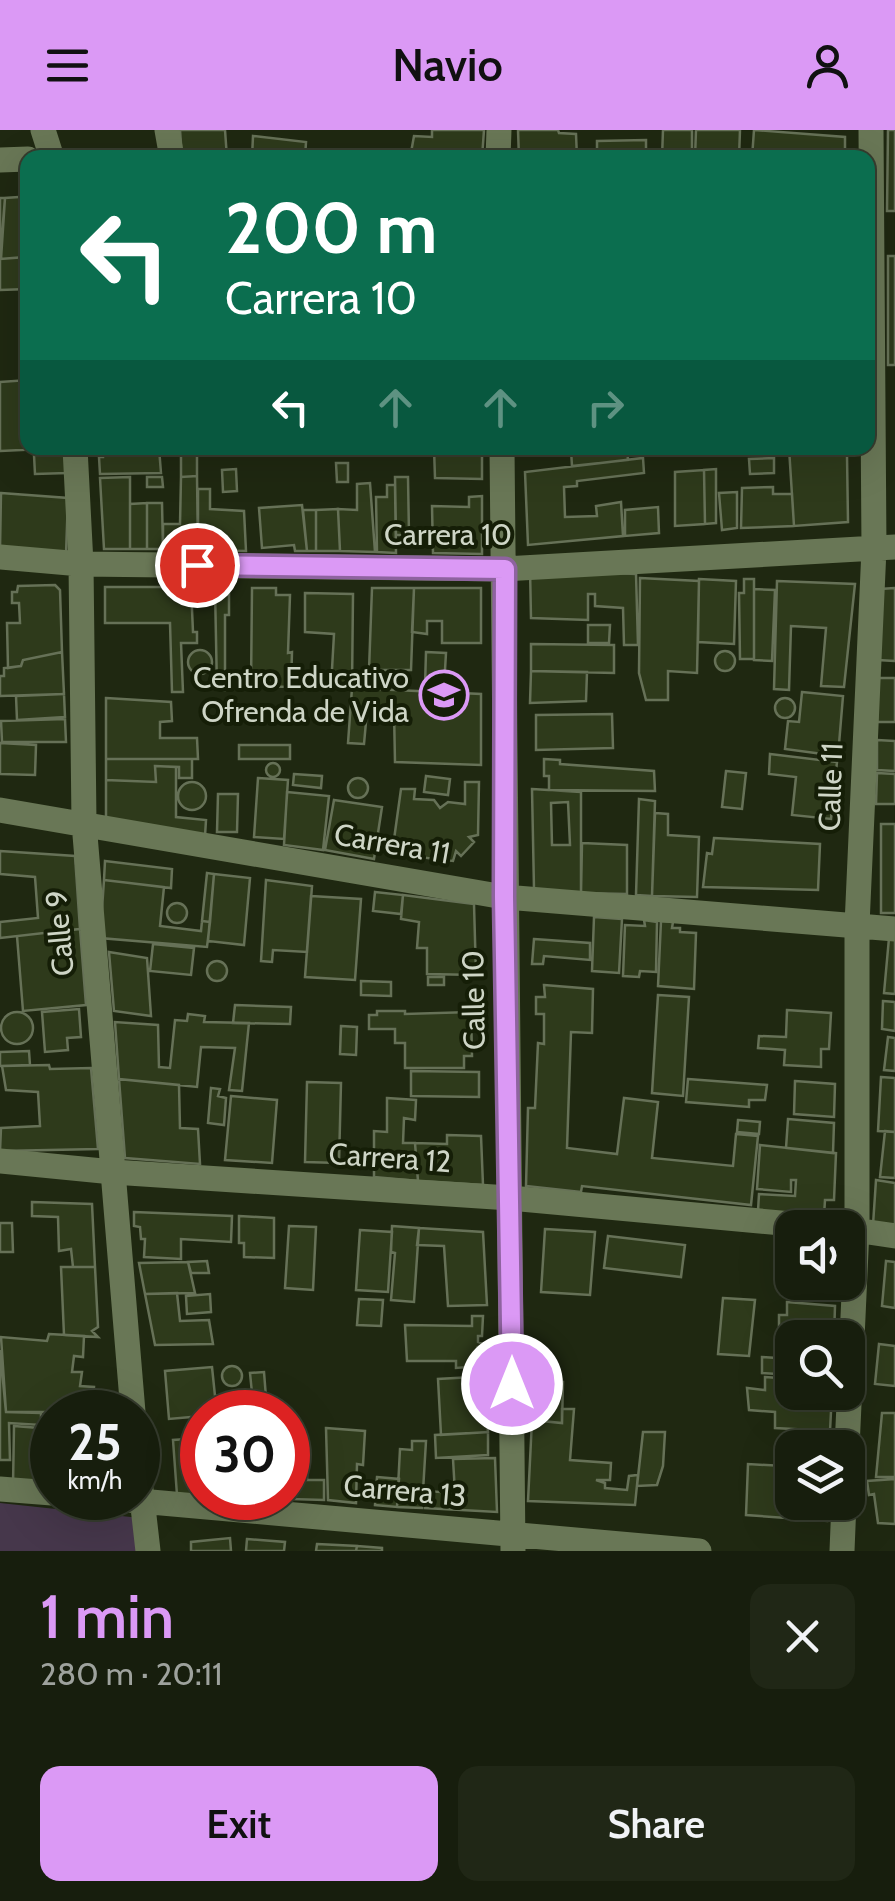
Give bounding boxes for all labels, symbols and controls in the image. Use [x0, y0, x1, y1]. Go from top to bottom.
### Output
icon: menu [40, 38, 95, 93]
text: Navio [392, 38, 503, 92]
icon: person [800, 38, 855, 93]
text: 200 m [225, 185, 437, 271]
icon: left [60, 190, 190, 320]
text: Carrera 10 [225, 271, 417, 325]
icon: left [263, 380, 318, 435]
icon: ahead [368, 380, 423, 435]
icon: ahead [473, 380, 528, 435]
icon: right [578, 380, 633, 435]
street label: Carrera 10 [384, 516, 512, 553]
pin [155, 523, 240, 608]
icon: arrive [170, 538, 225, 593]
place label: Centro Educativo Ofrenda de Vida [193, 659, 410, 730]
school or university icon: Centro Educativo Ofrenda de Vida [418, 669, 470, 721]
street label: Calle 11 [810, 742, 851, 832]
street label: Carrera 11 [331, 815, 453, 872]
street label: Calle 9 [37, 889, 82, 978]
street label: Calle 10 [454, 950, 493, 1050]
street label: Carrera 12 [328, 1135, 453, 1180]
map controls [775, 1210, 865, 1520]
button: sound [775, 1210, 865, 1300]
button: search [775, 1320, 865, 1410]
position arrow [460, 1332, 564, 1436]
speed limit sign: 30 [180, 1390, 310, 1520]
text: 25 [68, 1412, 122, 1473]
button: layers [775, 1430, 865, 1520]
text: km/h [68, 1465, 122, 1495]
street label: Carrera 13 [342, 1467, 468, 1514]
text: 1 min [40, 1580, 174, 1653]
button: close [750, 1584, 855, 1689]
text: 280 m · 20:11 [40, 1654, 222, 1693]
button: Exit [40, 1766, 438, 1881]
button: Share [458, 1766, 855, 1881]

